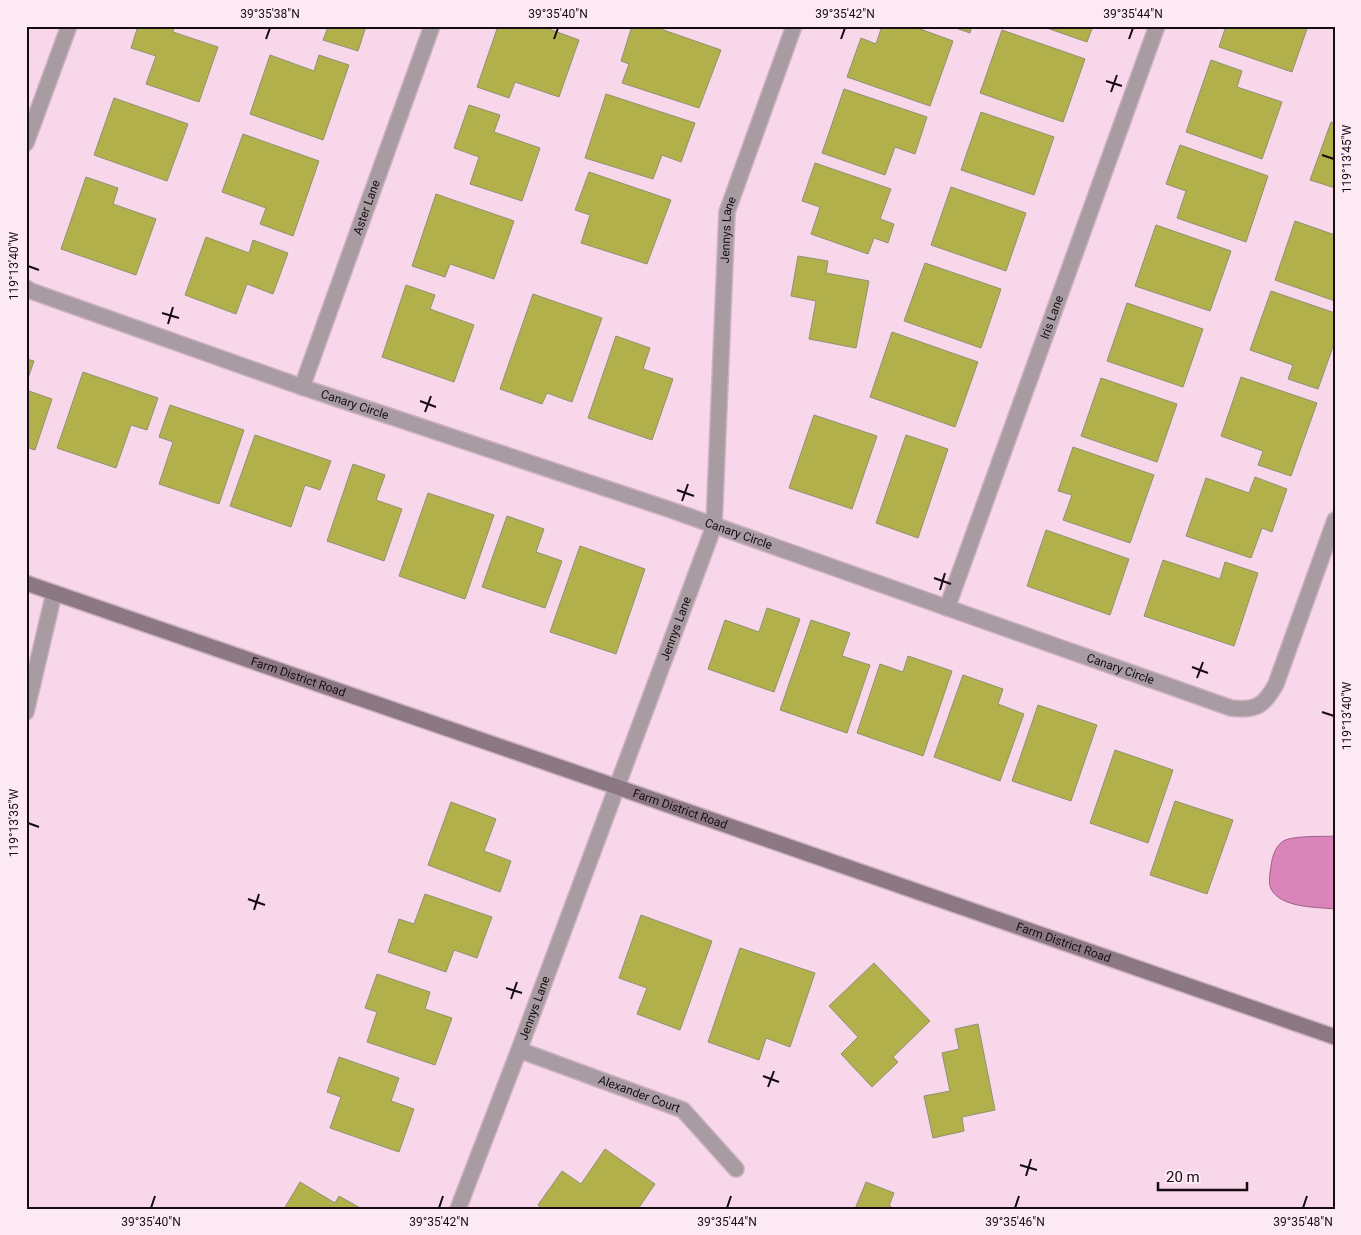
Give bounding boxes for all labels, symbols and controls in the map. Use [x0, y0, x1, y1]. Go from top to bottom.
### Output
text: 39°35'38"N [240, 7, 300, 21]
text: 39°35'40"N [528, 7, 588, 21]
text: 39°35'42"N [815, 7, 875, 21]
text: 39°35'44"N [1103, 7, 1163, 21]
text: 119°13'45"W [1340, 125, 1354, 193]
street label: Aster Lane [350, 178, 383, 237]
street label: Jennys Lane [718, 195, 739, 264]
text: 119°13'40"W [7, 232, 21, 300]
street label: Iris Lane [1038, 294, 1066, 341]
street label: Canary Circle [319, 387, 391, 422]
street label: Canary Circle [703, 516, 774, 552]
street label: Jennys Lane [658, 595, 694, 662]
street label: Canary Circle [1085, 651, 1156, 687]
street label: Farm District Road [249, 654, 347, 700]
text: 119°13'40"W [1340, 682, 1354, 750]
street label: Farm District Road [631, 786, 729, 832]
text: 119°13'35"W [7, 789, 21, 857]
street label: Farm District Road [1014, 920, 1113, 965]
street label: Jennys Lane [516, 974, 553, 1042]
street label: Alexander Court [596, 1073, 682, 1115]
scale bar [1158, 1160, 1247, 1192]
text: 20 m [1166, 1168, 1200, 1186]
text: 39°35'40"N [121, 1215, 181, 1229]
text: 39°35'42"N [409, 1215, 469, 1229]
text: 39°35'44"N [697, 1215, 757, 1229]
text: 39°35'46"N [985, 1215, 1045, 1229]
text: 39°35'48"N [1273, 1215, 1333, 1229]

